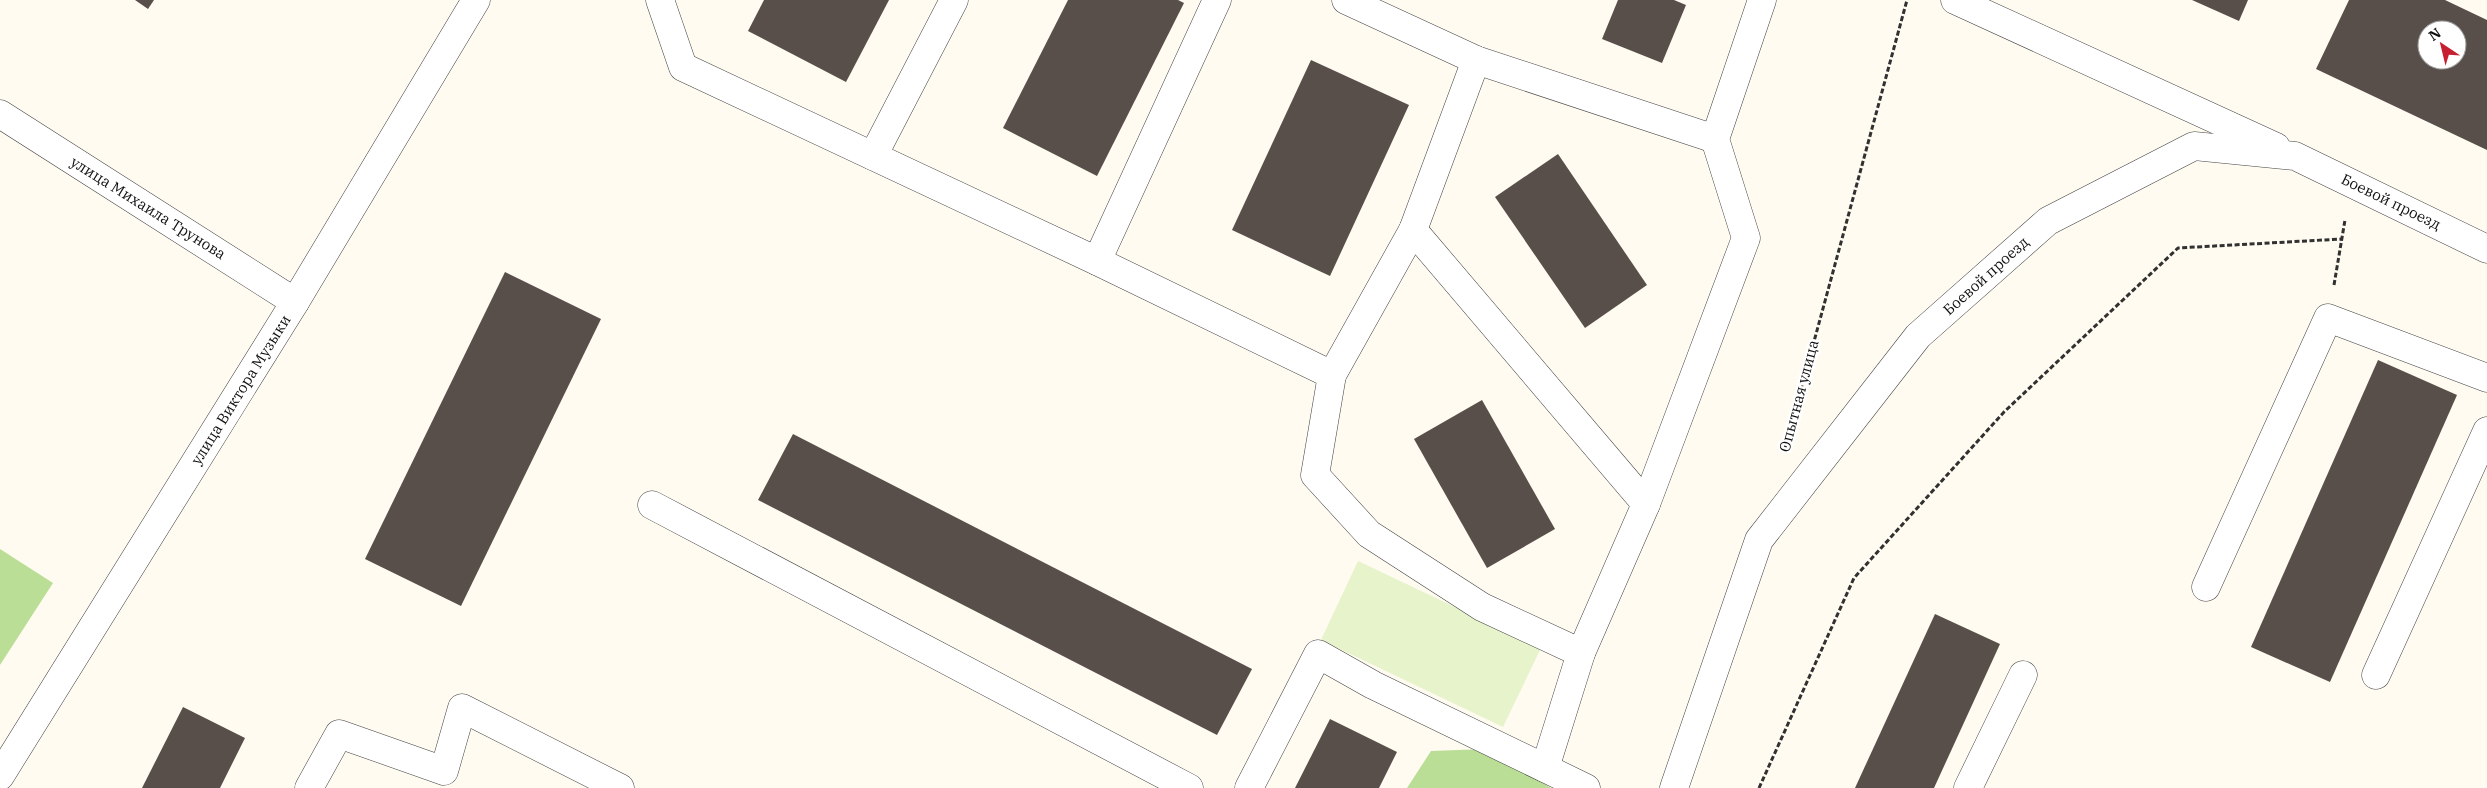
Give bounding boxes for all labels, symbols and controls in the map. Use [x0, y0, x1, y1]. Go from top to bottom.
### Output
north arrow [2417, 20, 2467, 70]
text: N [2425, 24, 2444, 45]
street label: улица Михаила Трунова [67, 152, 229, 263]
street label: Боевой проезд [2338, 169, 2444, 234]
street label: Боевой проезд [1939, 232, 2032, 319]
street label: улица Виктора Музыки [187, 311, 295, 468]
street label: Опытная улица [1774, 338, 1823, 454]

